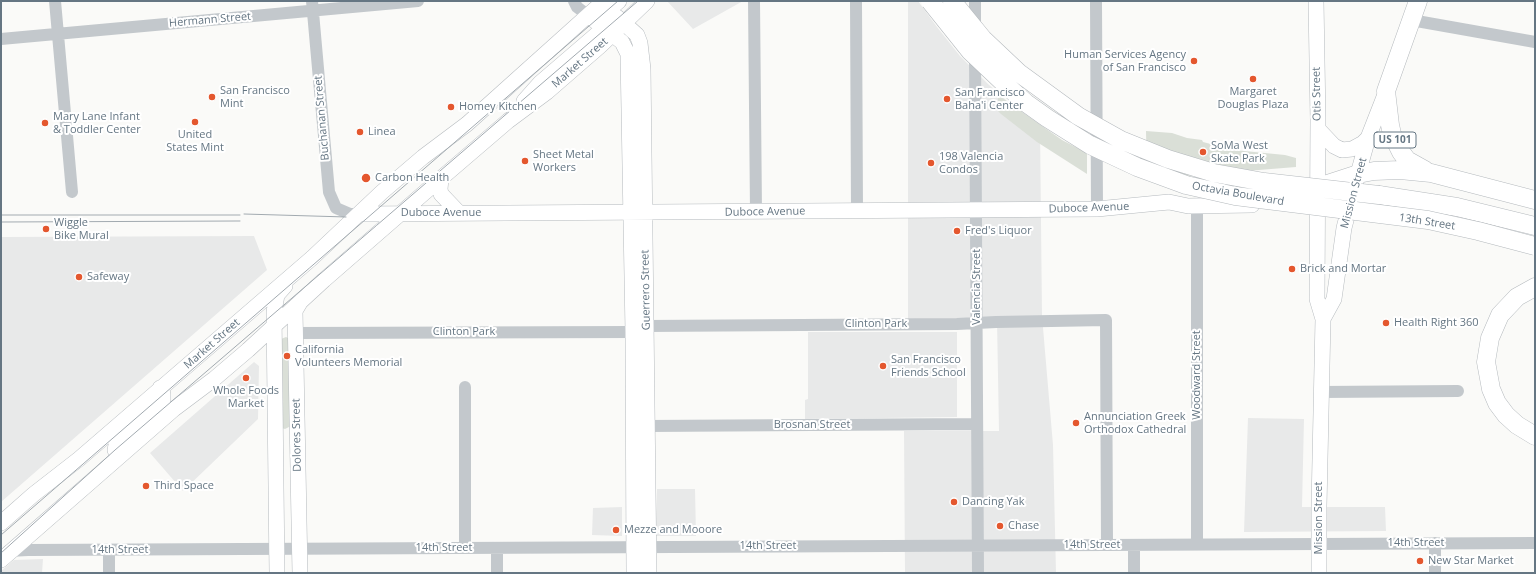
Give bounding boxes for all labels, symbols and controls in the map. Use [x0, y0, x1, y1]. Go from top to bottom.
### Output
street label: Hermann Street [169, 10, 251, 30]
street label: Market Street [549, 35, 611, 91]
place label: Human Services Agency of San Francisco [1064, 48, 1186, 74]
marker: Human Services Agency of San Francisco [1189, 56, 1199, 66]
street label: Otis Street [1310, 67, 1324, 121]
marker: Margaret Douglas Plaza [1248, 74, 1258, 84]
street label: Buchanan Street [312, 75, 332, 161]
place label: San Francisco Mint [220, 84, 290, 110]
place label: Margaret Douglas Plaza [1217, 85, 1289, 111]
place label: San Francisco Baha'i Center [955, 86, 1025, 112]
marker: San Francisco Mint [207, 92, 217, 102]
marker: San Francisco Baha'i Center [942, 94, 952, 104]
place label: Homey Kitchen [459, 100, 537, 114]
marker: Homey Kitchen [446, 102, 456, 112]
place label: Mary Lane Infant & Toddler Center [53, 110, 141, 136]
marker: United States Mint [190, 117, 200, 127]
marker: Mary Lane Infant & Toddler Center [40, 118, 50, 128]
place label: Linea [368, 125, 396, 139]
marker: Linea [355, 127, 365, 137]
place label: United States Mint [166, 128, 224, 154]
road number: US 101 [1374, 132, 1416, 148]
place label: SoMa West Skate Park [1211, 139, 1268, 165]
marker: SoMa West Skate Park [1198, 147, 1208, 157]
place label: Sheet Metal Workers [533, 148, 594, 174]
place label: 198 Valencia Condos [939, 150, 1003, 176]
marker: Sheet Metal Workers [520, 156, 530, 166]
street label: Mission Street [1338, 156, 1370, 230]
marker: 198 Valencia Condos [926, 158, 936, 168]
place label: Carbon Health [375, 171, 449, 185]
marker: Carbon Health [360, 172, 372, 184]
street label: Octavia Boulevard [1191, 179, 1285, 209]
street label: Duboce Avenue [1048, 200, 1130, 216]
street label: Duboce Avenue [725, 205, 805, 219]
street label: Duboce Avenue [401, 206, 481, 220]
street label: 13th Street [1398, 211, 1456, 233]
place label: Wiggle Bike Mural [54, 216, 109, 242]
marker: Wiggle Bike Mural [41, 224, 51, 234]
place label: Fred's Liquor [965, 224, 1032, 238]
marker: Fred's Liquor [952, 226, 962, 236]
street label: Valencia Street [970, 249, 984, 325]
street label: Guerrero Street [639, 250, 653, 330]
place label: Brick and Mortar [1300, 262, 1386, 276]
marker: Brick and Mortar [1287, 264, 1297, 274]
place label: Safeway [87, 270, 129, 284]
marker: Safeway [74, 272, 84, 282]
street label: Market Street [181, 316, 243, 372]
place label: Health Right 360 [1394, 316, 1479, 330]
street label: Clinton Park [845, 317, 907, 331]
marker: Health Right 360 [1381, 318, 1391, 328]
street label: Clinton Park [433, 325, 495, 339]
street label: Woodward Street [1190, 330, 1204, 420]
place label: California Volunteers Memorial [295, 343, 402, 369]
marker: California Volunteers Memorial [282, 351, 292, 361]
place label: San Francisco Friends School [891, 353, 966, 379]
marker: San Francisco Friends School [878, 361, 888, 371]
marker: Whole Foods Market [241, 373, 251, 383]
place label: Whole Foods Market [213, 384, 279, 410]
street label: Dolores Street [290, 398, 304, 472]
place label: Annunciation Greek Orthodox Cathedral [1084, 410, 1186, 436]
street label: Brosnan Street [774, 418, 850, 432]
marker: Annunciation Greek Orthodox Cathedral [1071, 418, 1081, 428]
place label: Third Space [154, 479, 214, 493]
marker: Third Space [141, 481, 151, 491]
street label: Mission Street [1312, 482, 1326, 554]
place label: Dancing Yak [962, 495, 1025, 509]
marker: Dancing Yak [949, 497, 959, 507]
place label: Chase [1008, 519, 1039, 533]
marker: Chase [995, 521, 1005, 531]
place label: Mezze and Mooore [624, 523, 722, 537]
marker: Mezze and Mooore [611, 525, 621, 535]
street label: 14th Street [1388, 536, 1444, 550]
street label: 14th Street [1064, 538, 1120, 552]
street label: 14th Street [740, 539, 796, 553]
street label: 14th Street [416, 541, 472, 555]
street label: 14th Street [92, 543, 148, 557]
place label: New Star Market [1428, 554, 1514, 568]
marker: New Star Market [1415, 556, 1425, 566]

